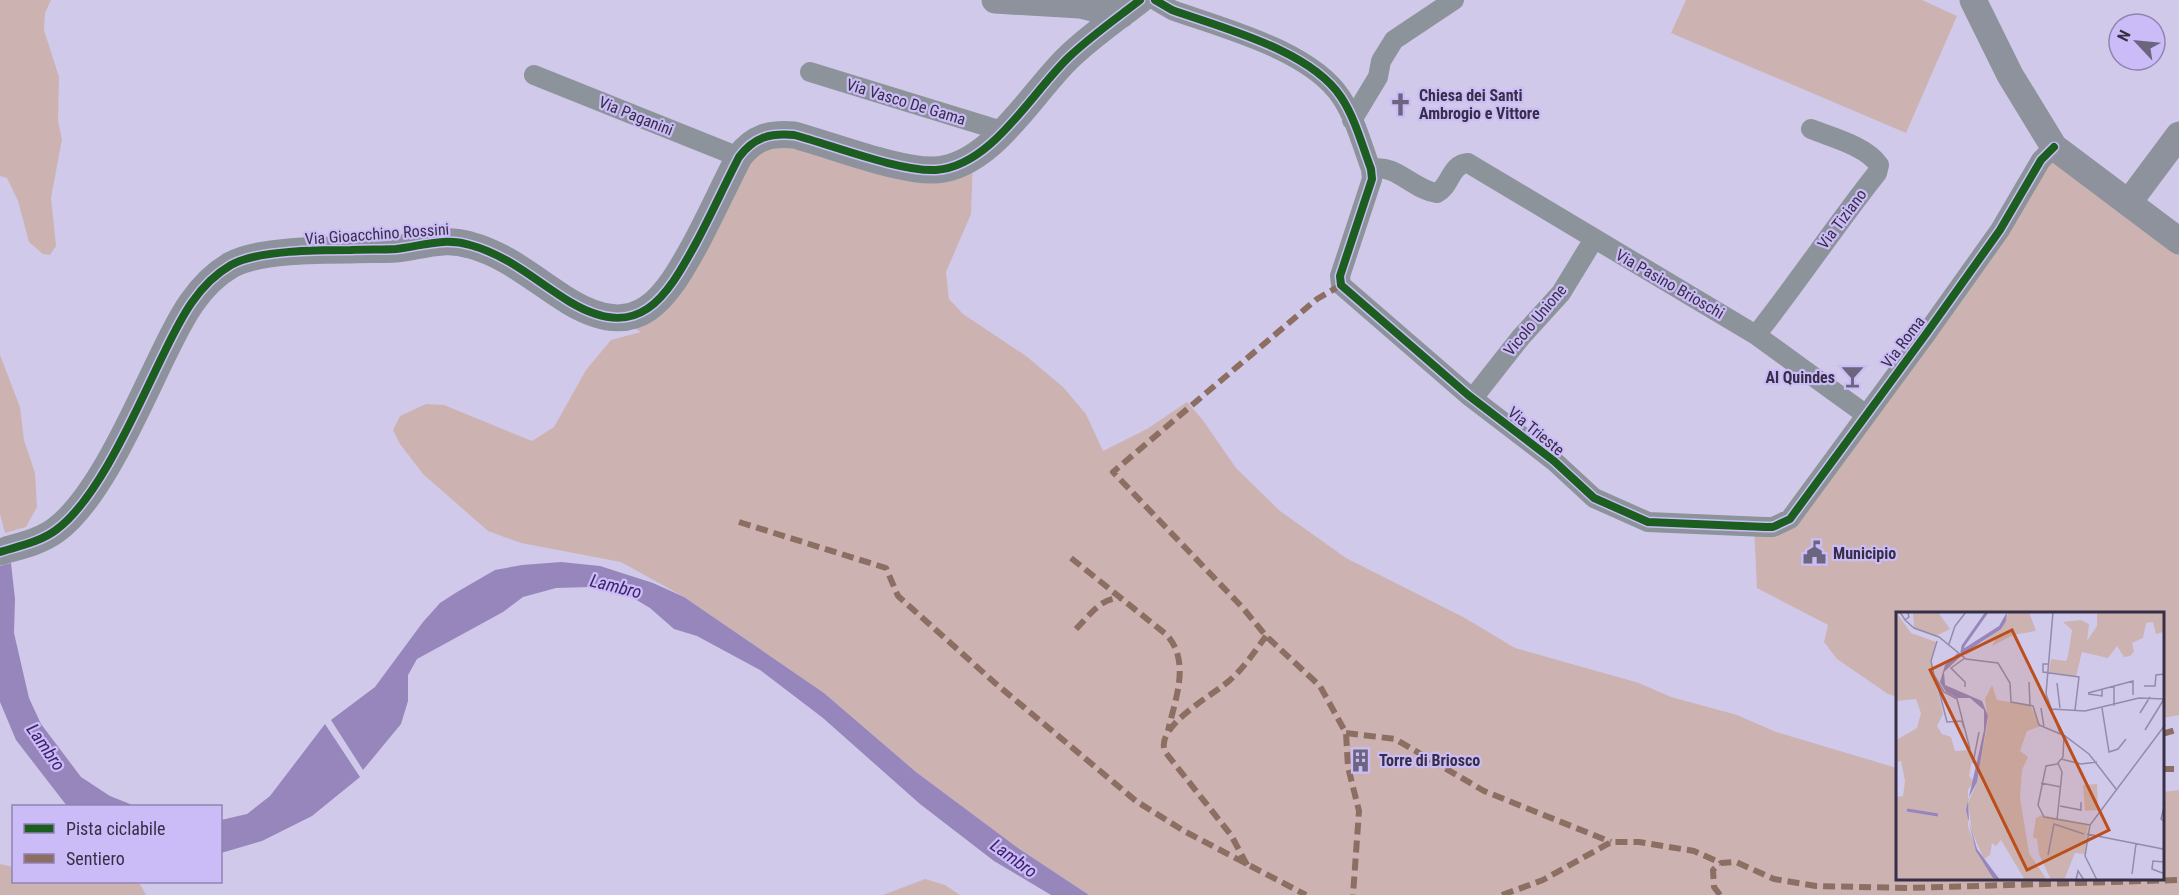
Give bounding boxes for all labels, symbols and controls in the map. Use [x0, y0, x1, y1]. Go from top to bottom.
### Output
north arrow [2107, 12, 2167, 72]
text: N [2113, 27, 2135, 44]
street label: Via Vasco De Gama [844, 75, 968, 129]
place label: Chiesa dei Santi Ambrogio e Vittore [1419, 86, 1540, 123]
church icon: Chiesa dei Santi Ambrogio e Vittore [1388, 91, 1414, 117]
street label: Via Paganini [596, 92, 676, 140]
street label: Via Tiziano [1813, 185, 1871, 253]
street label: Via Gioacchino Rossini [304, 219, 450, 249]
street label: Via Pasino Brioschi [1612, 245, 1728, 323]
street label: Vicolo Unione [1500, 281, 1570, 359]
street label: Via Roma [1877, 312, 1929, 372]
bar icon: Al Quindes [1840, 364, 1866, 390]
place label: Al Quindes [1765, 368, 1835, 387]
street label: Via Trieste [1504, 403, 1568, 459]
public building icon: Municipio [1802, 540, 1828, 566]
place label: Municipio [1833, 544, 1896, 563]
water label: Lambro [588, 569, 644, 603]
inset map [1896, 612, 2164, 880]
water label: Lambro [22, 720, 70, 774]
building icon: Torre di Briosco [1348, 747, 1374, 773]
place label: Torre di Briosco [1379, 751, 1480, 770]
legend [12, 805, 222, 883]
text: Pista ciclabile [66, 818, 165, 839]
water label: Lambro [987, 834, 1041, 882]
text: Sentiero [66, 848, 125, 869]

